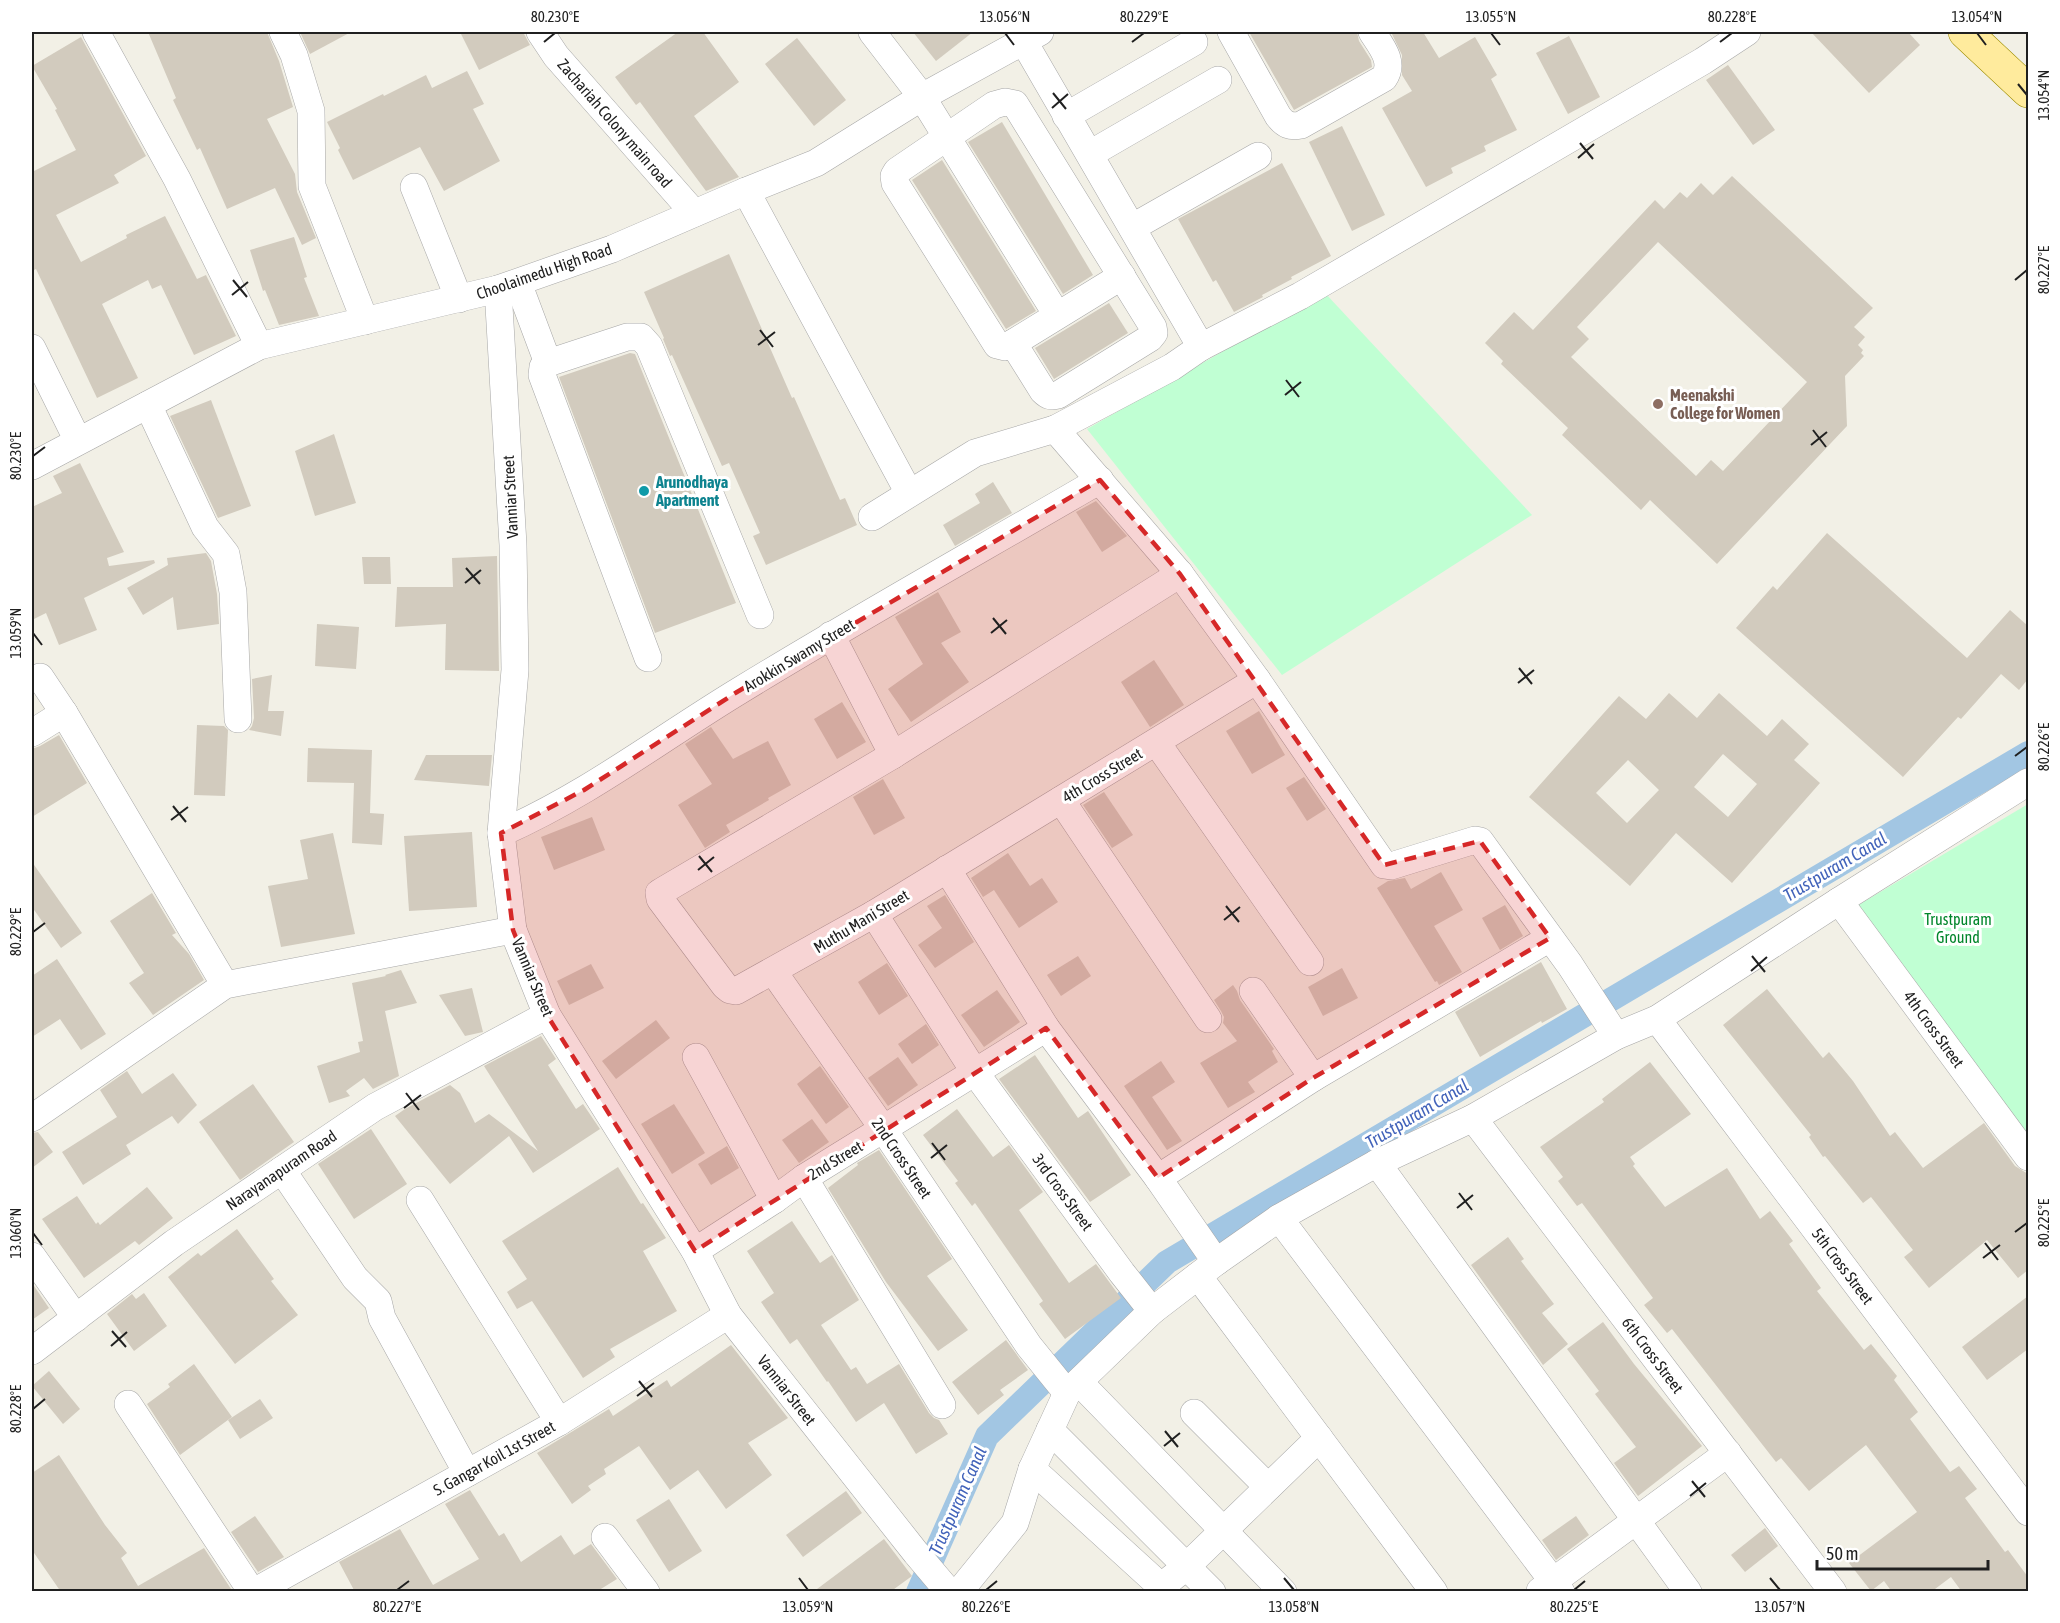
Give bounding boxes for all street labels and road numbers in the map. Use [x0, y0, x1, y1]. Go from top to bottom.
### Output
street label: Zachariah Colony main road [554, 55, 676, 192]
street label: Choolaimedu High Road [474, 239, 614, 304]
street label: Vanniar Street [499, 454, 521, 539]
street label: Arokkin Swamy Street [740, 615, 859, 696]
street label: 4th Cross Street [1059, 744, 1146, 806]
street label: Muthu Mani Street [810, 885, 912, 956]
street label: Vanniar Street [508, 935, 558, 1019]
street label: 4th Cross Street [1900, 987, 1968, 1071]
street label: 2nd Cross Street [869, 1114, 936, 1202]
street label: Narayanapuram Road [222, 1126, 340, 1214]
street label: 2nd Street [805, 1137, 866, 1183]
street label: 3rd Cross Street [1029, 1150, 1097, 1234]
street label: 5th Cross Street [1809, 1225, 1878, 1308]
street label: 6th Cross Street [1619, 1314, 1688, 1397]
street label: Vanniar Street [754, 1352, 820, 1429]
street label: S. Gangar Koil 1st Street [430, 1417, 559, 1500]

